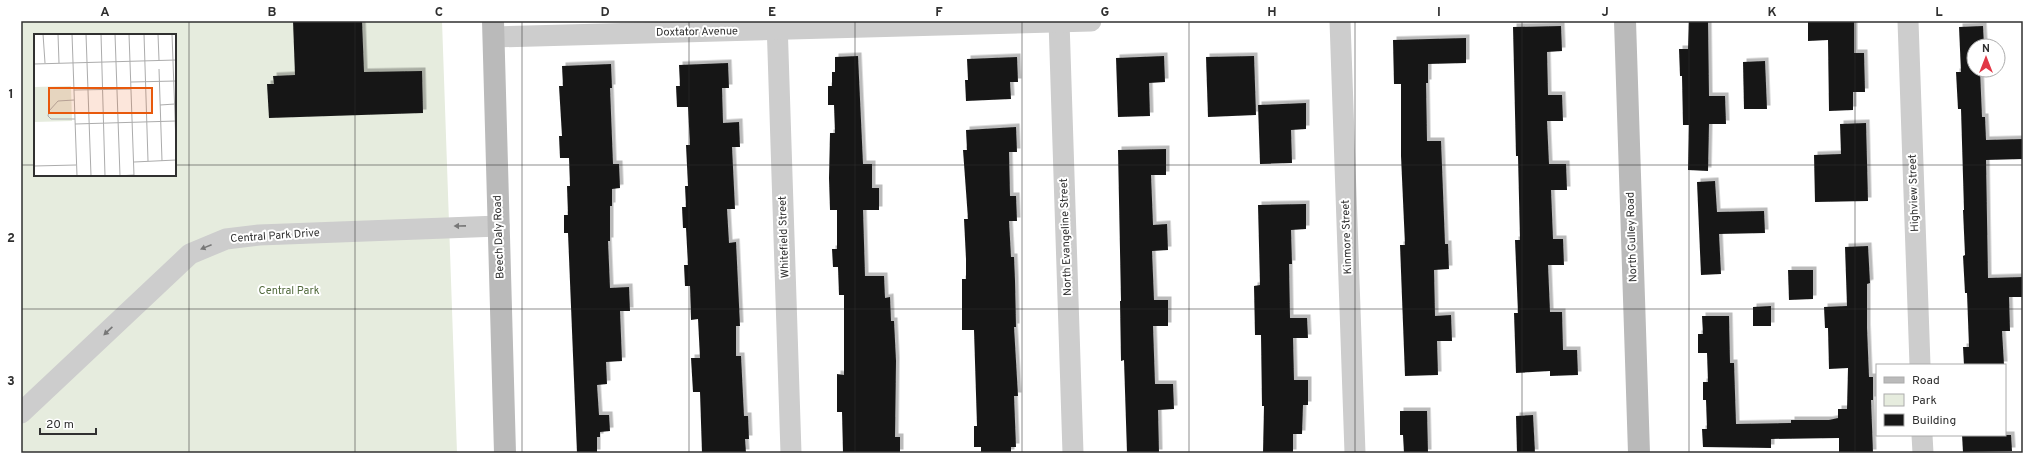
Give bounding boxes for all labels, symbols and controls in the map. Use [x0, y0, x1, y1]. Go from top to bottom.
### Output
text: A [100, 5, 110, 21]
text: B [268, 5, 277, 21]
text: C [435, 5, 443, 21]
text: D [600, 5, 610, 21]
text: E [768, 5, 776, 21]
text: F [935, 5, 943, 21]
text: G [1101, 5, 1110, 21]
text: H [1267, 5, 1277, 21]
text: I [1437, 5, 1441, 21]
text: J [1601, 5, 1609, 21]
text: K [1767, 5, 1777, 21]
text: L [1935, 5, 1943, 21]
street label: Doxtator Avenue [656, 24, 738, 40]
inset map [34, 34, 176, 176]
north arrow [1966, 38, 2006, 78]
text: N [1982, 42, 1990, 56]
text: 1 [8, 87, 14, 103]
street label: Highview Street [1906, 154, 1922, 232]
street label: North Evangeline Street [1057, 178, 1075, 296]
street label: North Gulley Road [1623, 192, 1641, 282]
street label: Beech Daly Road [491, 195, 507, 279]
street label: Whitefield Street [776, 196, 792, 278]
street label: Kinmore Street [1339, 199, 1355, 275]
one-way arrow [453, 223, 466, 229]
street label: Central Park Drive [230, 226, 320, 246]
text: 2 [7, 231, 15, 247]
one-way arrow [199, 245, 211, 251]
park label: Central Park [259, 284, 320, 298]
one-way arrow [103, 326, 113, 336]
legend [1876, 364, 2006, 436]
text: Road [1912, 373, 1940, 389]
text: 3 [7, 374, 15, 390]
text: Park [1912, 393, 1937, 409]
scale bar [40, 410, 96, 436]
text: Building [1912, 413, 1956, 429]
text: 20 m [46, 417, 74, 433]

